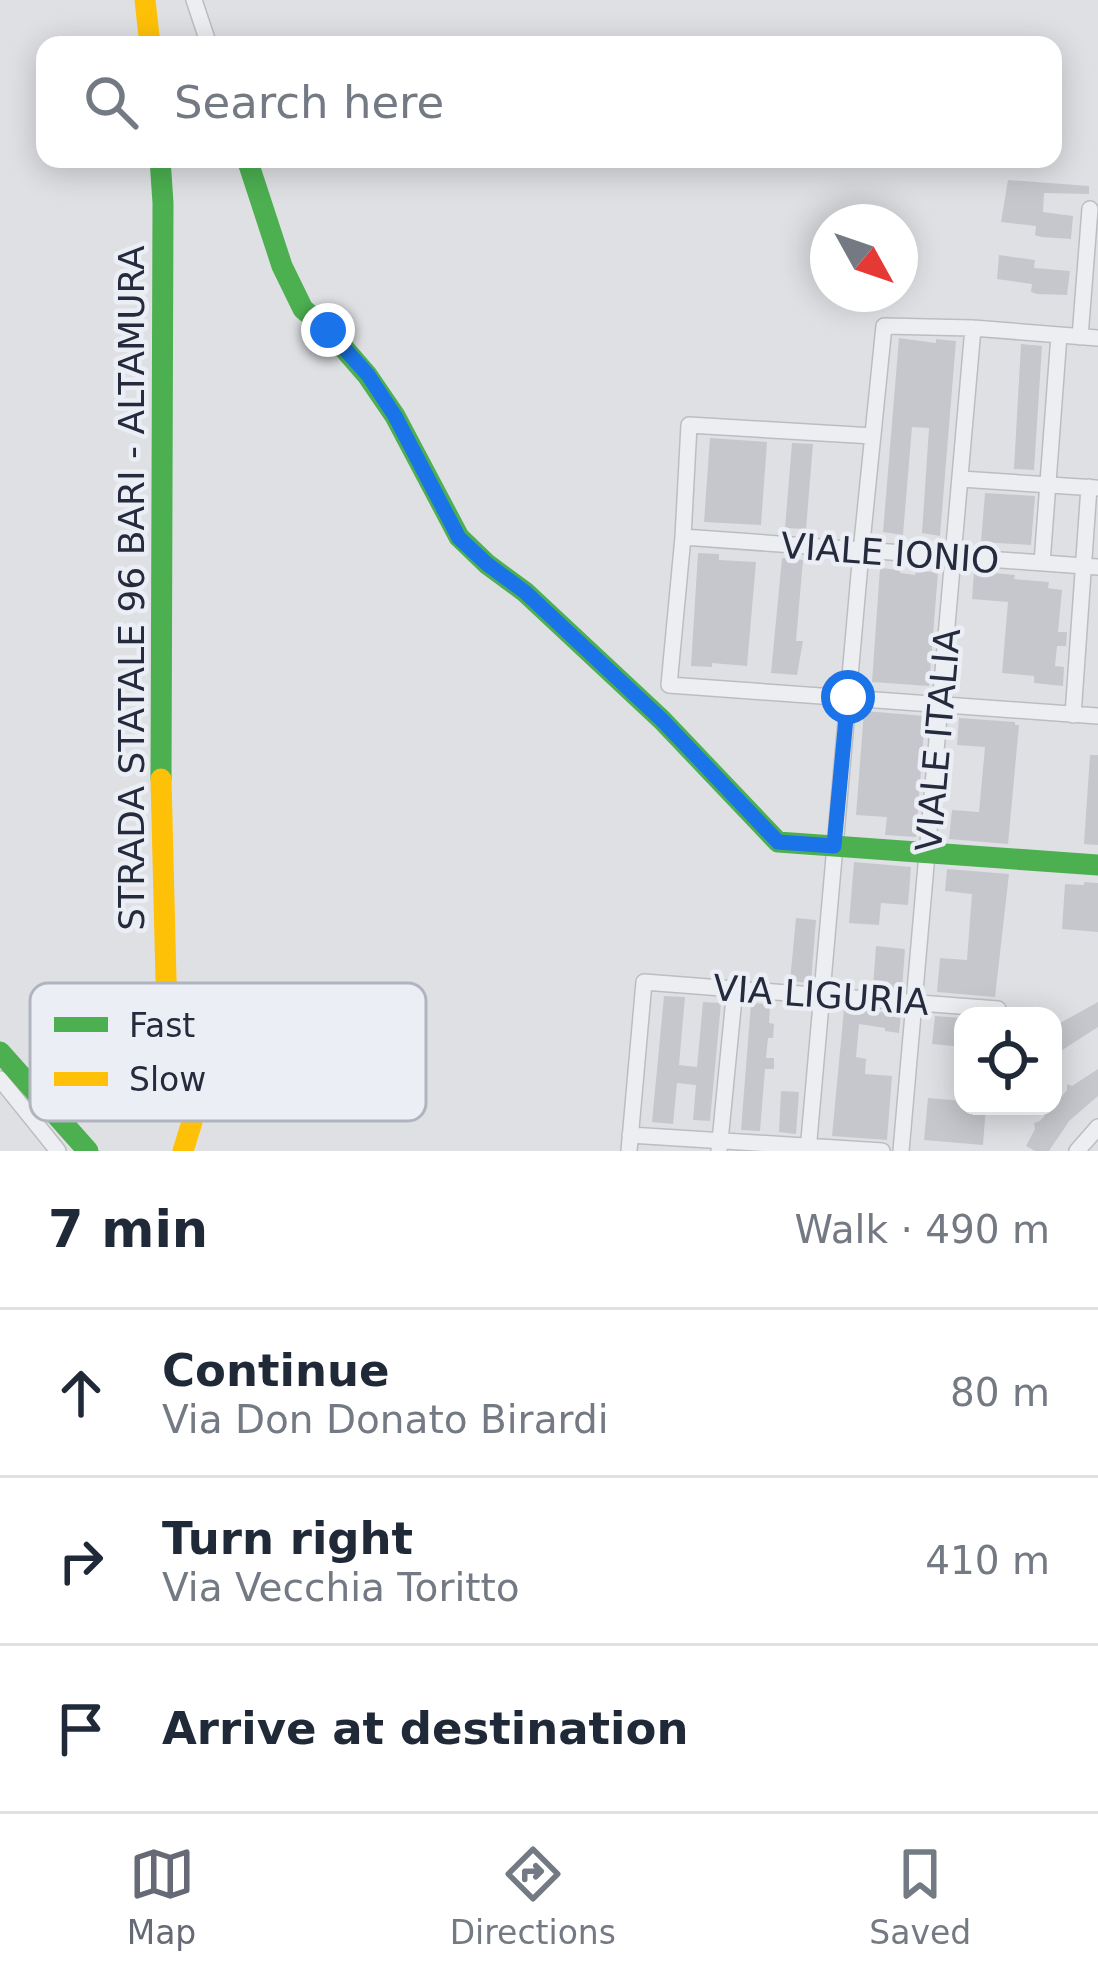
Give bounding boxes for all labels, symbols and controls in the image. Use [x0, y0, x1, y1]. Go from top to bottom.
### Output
search box [36, 36, 1062, 168]
icon: search [78, 69, 144, 135]
text: Search here [174, 76, 444, 129]
north arrow [810, 204, 918, 312]
street label: STRADA STATALE 96 BARI - ALTAMURA [111, 245, 152, 931]
route end [301, 303, 355, 357]
street label: VIALE IONIO [779, 525, 1001, 581]
street label: VIALE ITALIA [908, 626, 968, 853]
route start [821, 670, 875, 724]
street label: VIA LIGURIA [712, 967, 931, 1023]
legend [30, 983, 426, 1121]
text: Fast [129, 1006, 195, 1045]
map controls [954, 1007, 1062, 1115]
button: locate [954, 1007, 1062, 1115]
text: Slow [129, 1060, 206, 1099]
text: 7 min [48, 1200, 208, 1259]
text: Walk · 490 m [795, 1207, 1050, 1252]
text: Continue [162, 1344, 390, 1397]
icon: ahead [48, 1360, 114, 1426]
text: 80 m [950, 1370, 1050, 1415]
text: Via Don Donato Birardi [162, 1397, 608, 1442]
text: Turn right [162, 1512, 413, 1565]
icon: right [48, 1528, 114, 1594]
text: 410 m [925, 1538, 1050, 1583]
text: Via Vecchia Toritto [162, 1565, 520, 1610]
icon: arrive [48, 1696, 114, 1762]
text: Arrive at destination [162, 1702, 688, 1755]
tab: Map [127, 1841, 196, 1952]
tab: Directions [450, 1841, 616, 1952]
tab: Saved [869, 1841, 971, 1952]

